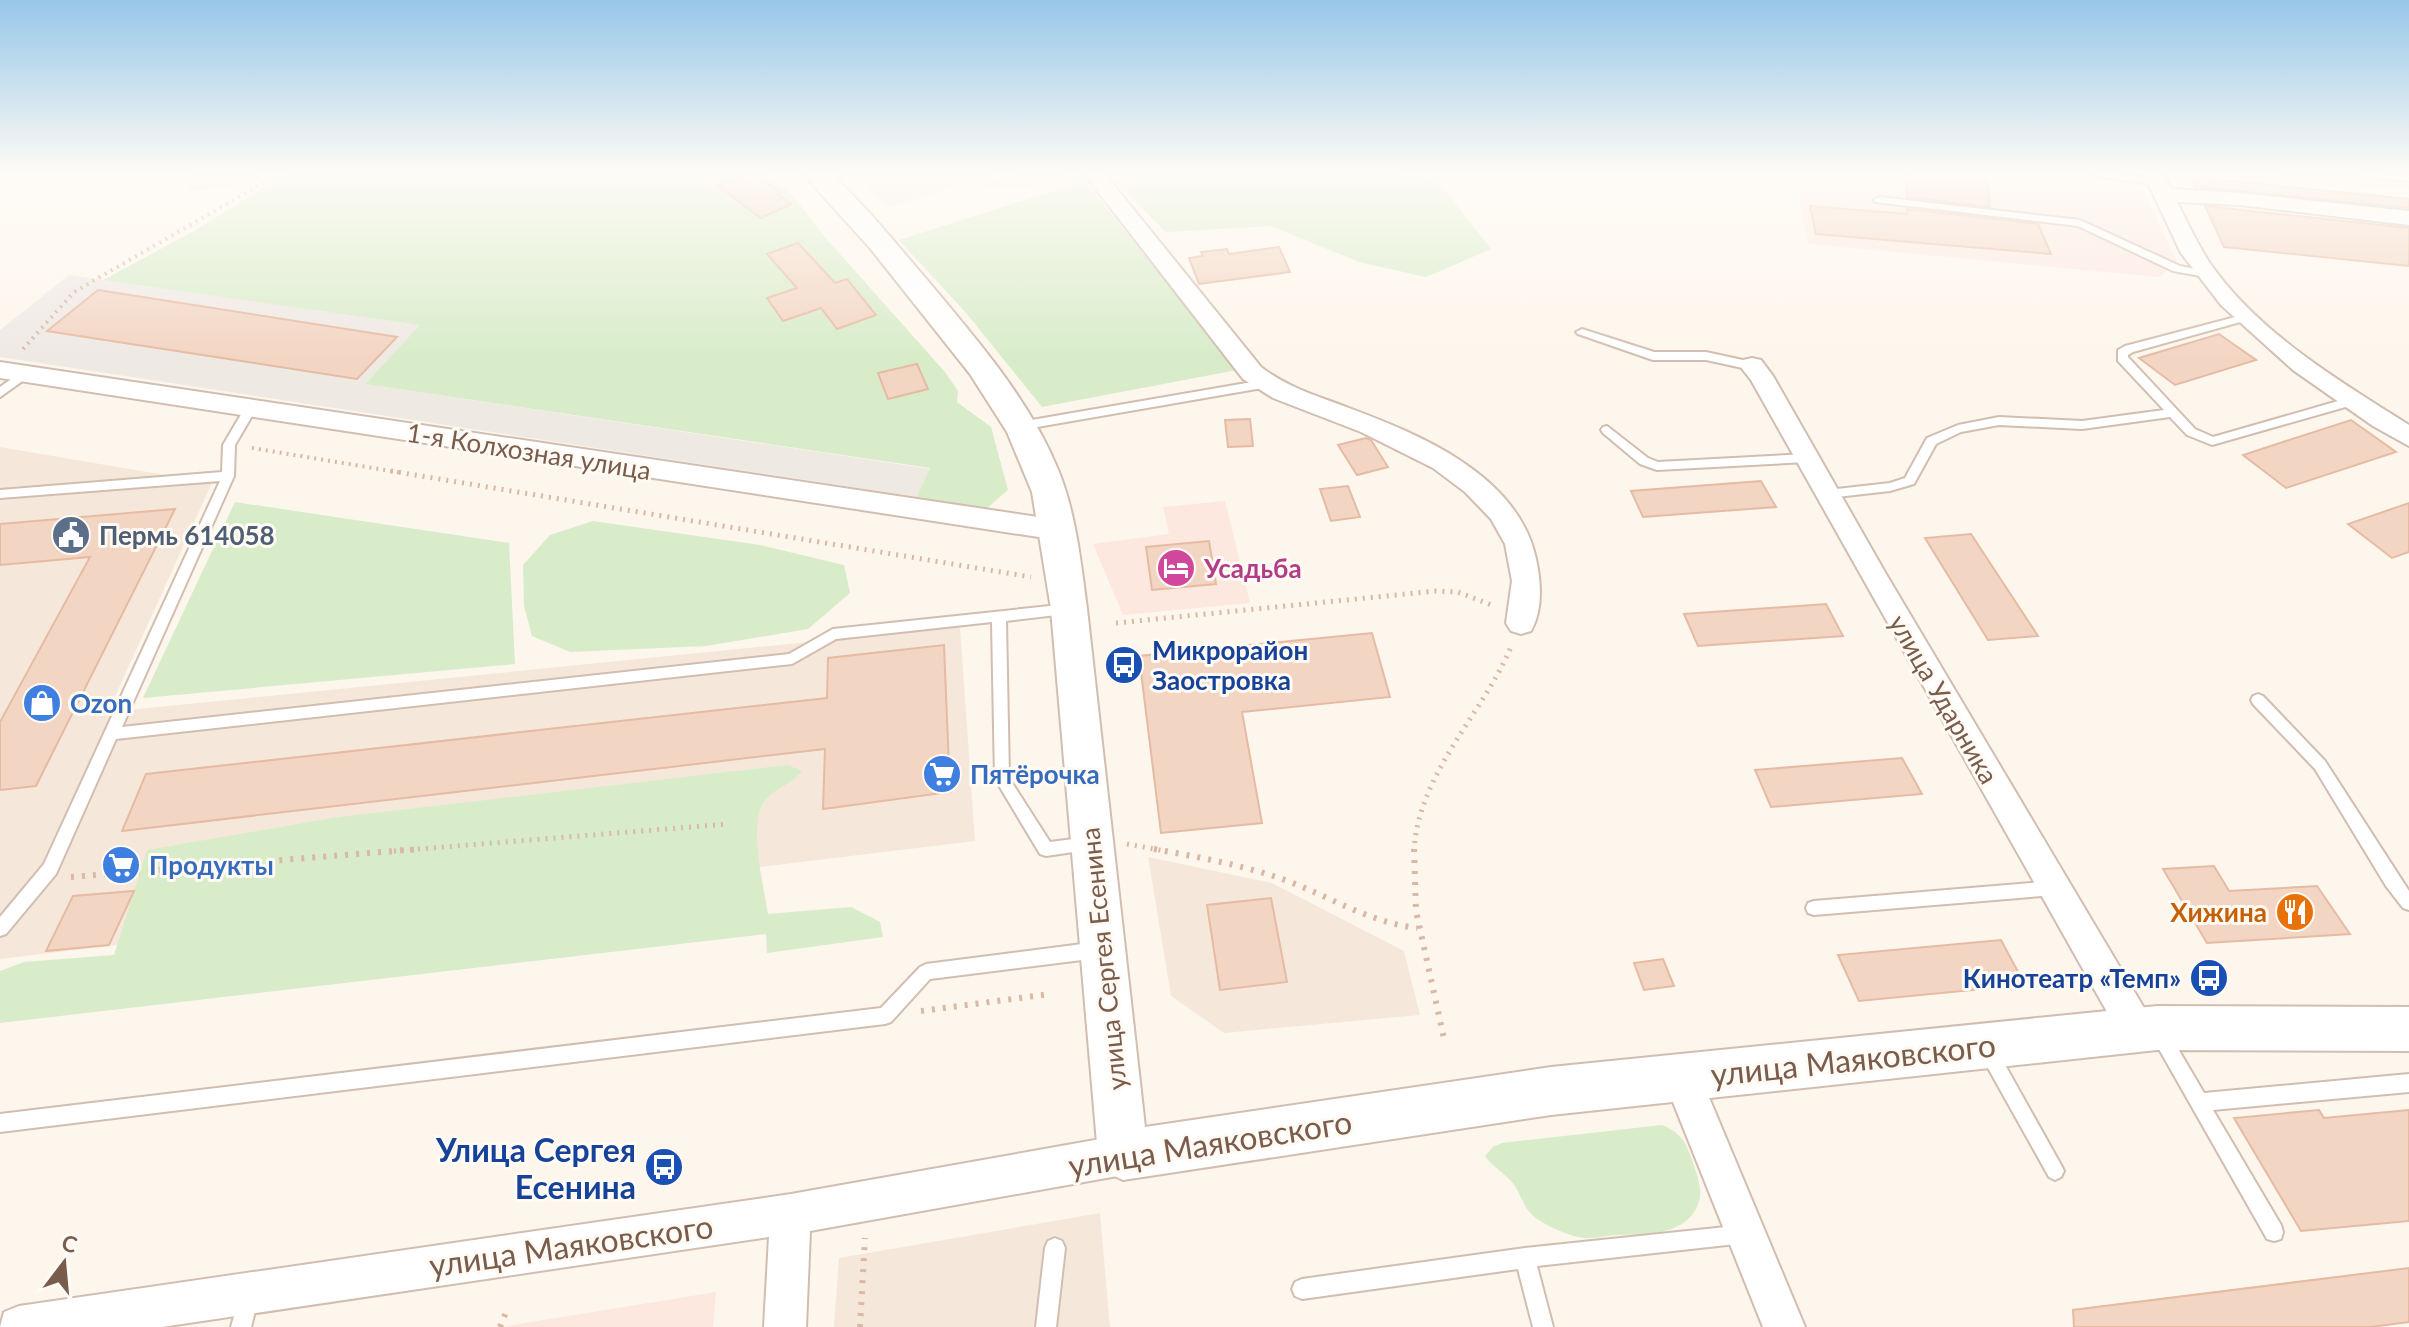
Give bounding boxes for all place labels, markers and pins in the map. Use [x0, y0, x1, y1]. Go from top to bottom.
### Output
public building icon: Пермь 614058 [50, 514, 92, 556]
place label: Пермь 614058 [99, 519, 275, 551]
hotel icon: Усадьба [1155, 547, 1197, 589]
place label: Усадьба [1203, 552, 1302, 584]
place label: Микрорайон Заостровка [1152, 634, 1308, 696]
bus stop icon: Микрорайон Заостровка [1103, 644, 1145, 686]
shop icon: Ozon [21, 682, 63, 724]
place label: Ozon [70, 687, 132, 719]
supermarket icon: Пятёрочка [921, 753, 963, 795]
place label: Пятёрочка [970, 758, 1100, 790]
supermarket icon: Продукты [100, 844, 142, 886]
place label: Продукты [149, 849, 274, 881]
restaurant icon: Хижина [2274, 891, 2316, 933]
place label: Хижина [2170, 896, 2267, 928]
bus stop icon: Кинотеатр «Темп» [2188, 957, 2230, 999]
place label: Кинотеатр «Темп» [1963, 962, 2181, 994]
place label: Улица Сергея Есенина [435, 1130, 636, 1206]
bus stop icon: Улица Сергея Есенина [643, 1146, 685, 1188]

